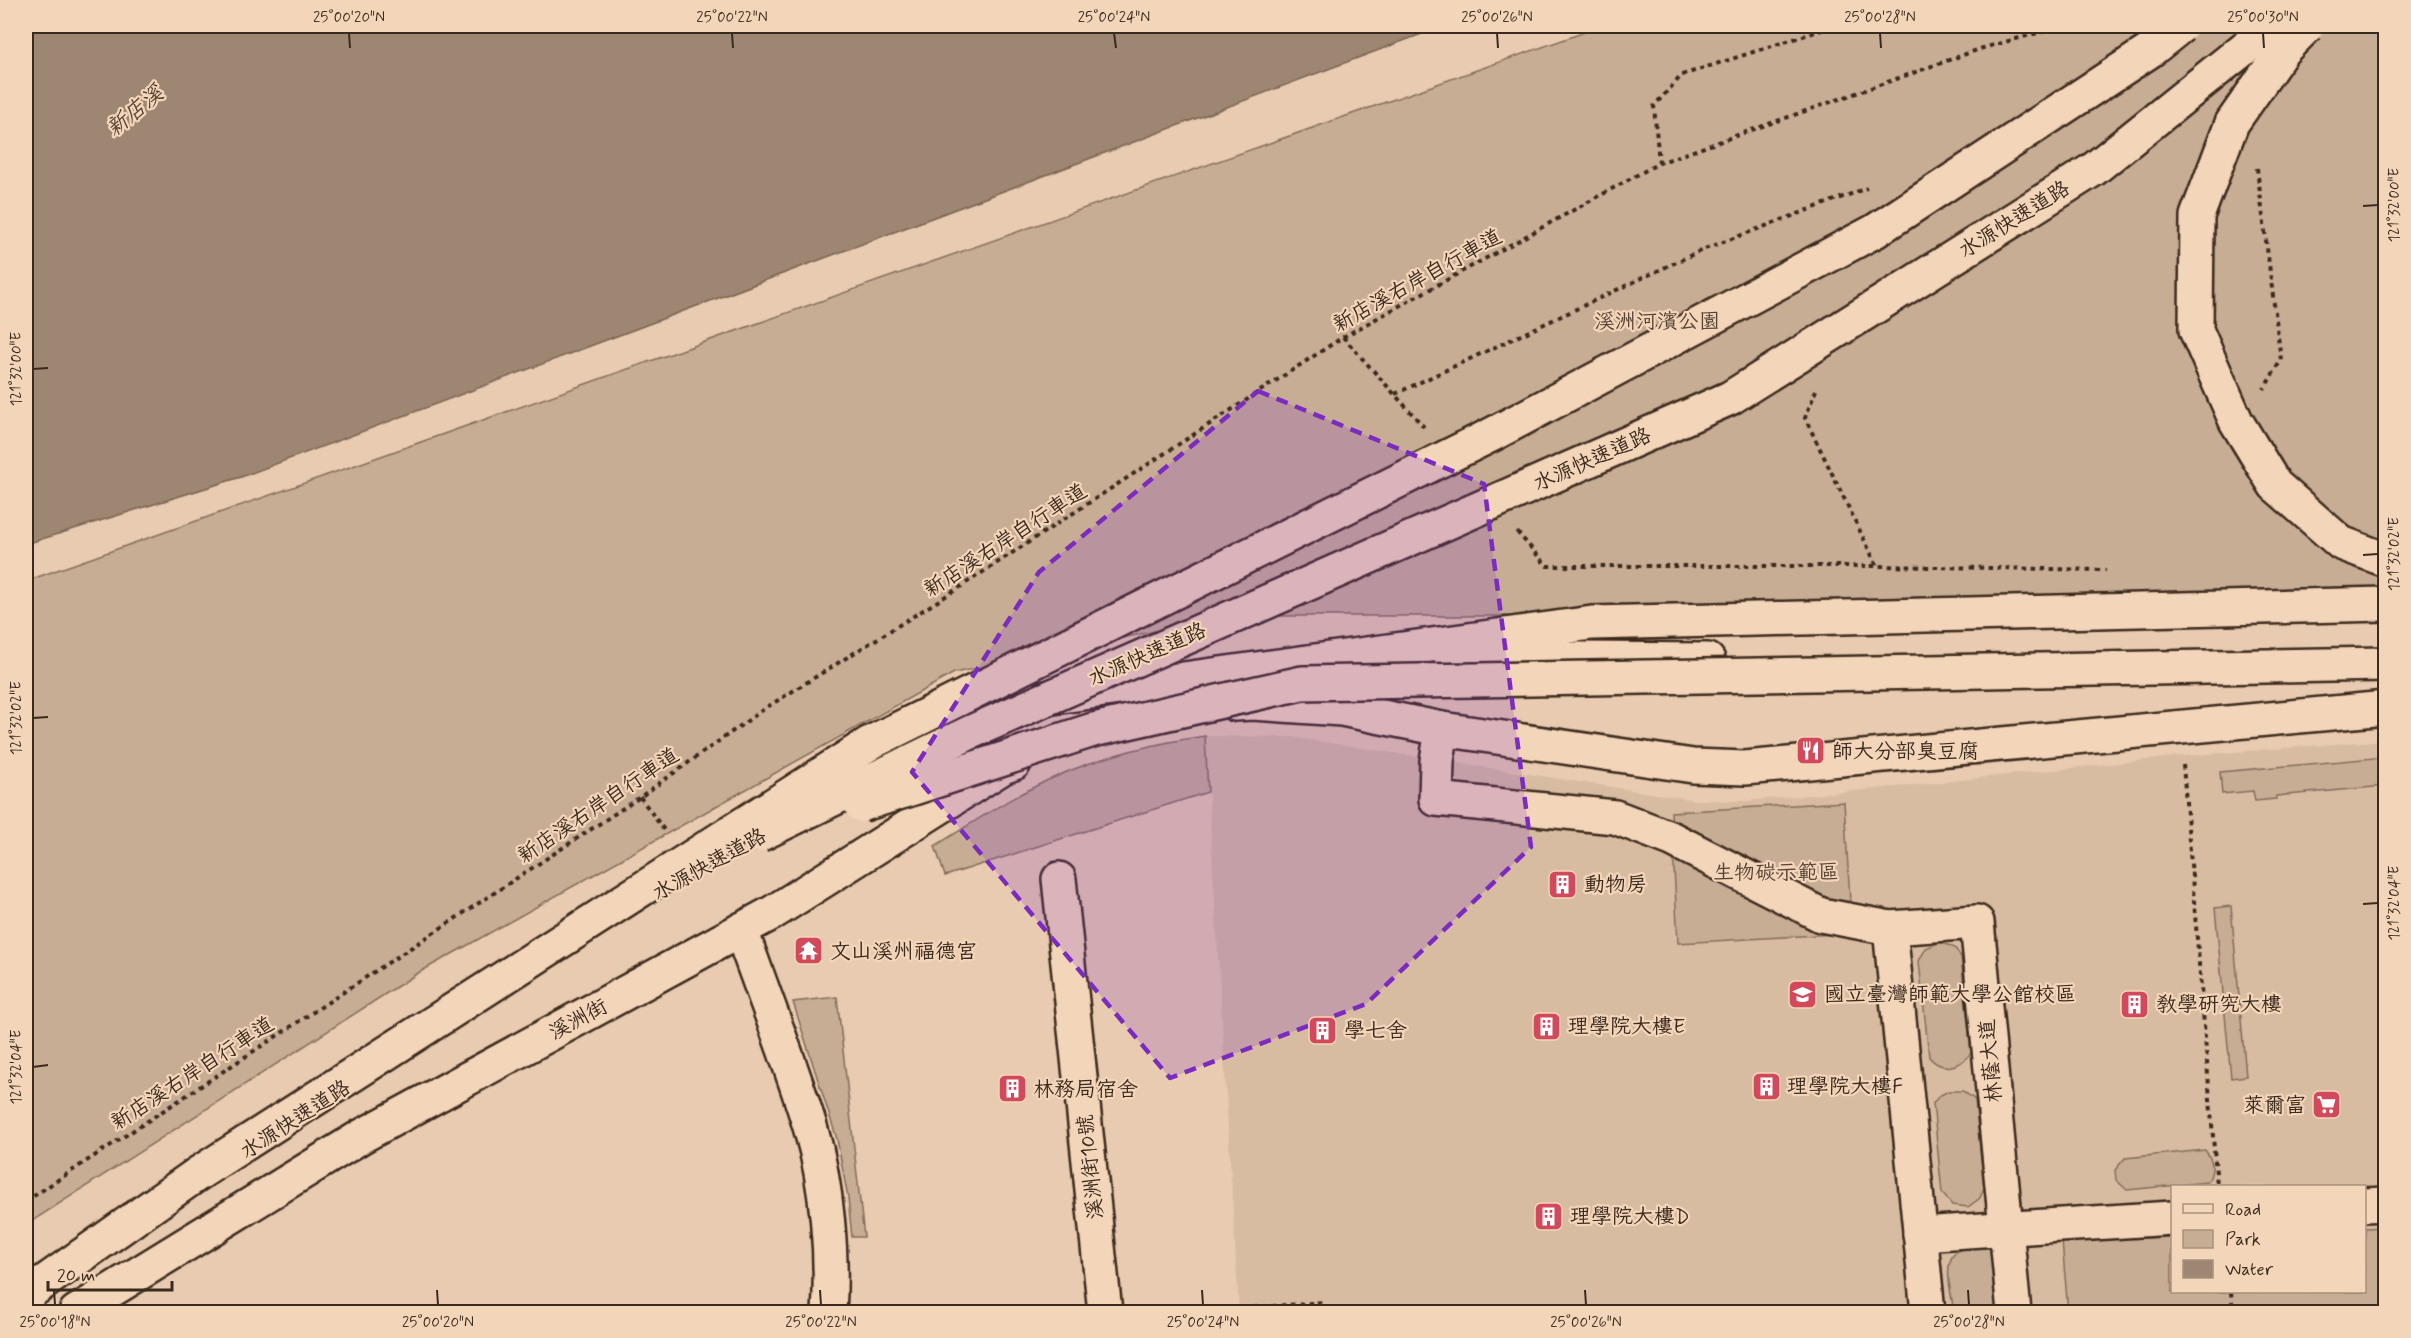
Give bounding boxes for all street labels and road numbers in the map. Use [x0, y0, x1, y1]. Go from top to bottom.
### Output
street label: 水源快速道路 [1954, 175, 2075, 265]
street label: 新店溪右岸自行車道 [1328, 223, 1507, 339]
street label: 水源快速道路 [1529, 421, 1656, 498]
street label: 新店溪右岸自行車道 [919, 478, 1092, 604]
street label: 水源快速道路 [1084, 616, 1211, 693]
street label: 新店溪右岸自行車道 [512, 741, 685, 870]
street label: 水源快速道路 [648, 822, 771, 908]
street label: 溪洲街 [544, 993, 613, 1047]
street label: 新店溪右岸自行車道 [106, 1011, 279, 1137]
street label: 林蔭大道 [1973, 1018, 2009, 1104]
street label: 水源快速道路 [235, 1074, 356, 1166]
street label: 溪洲街10號 [1072, 1113, 1110, 1221]

